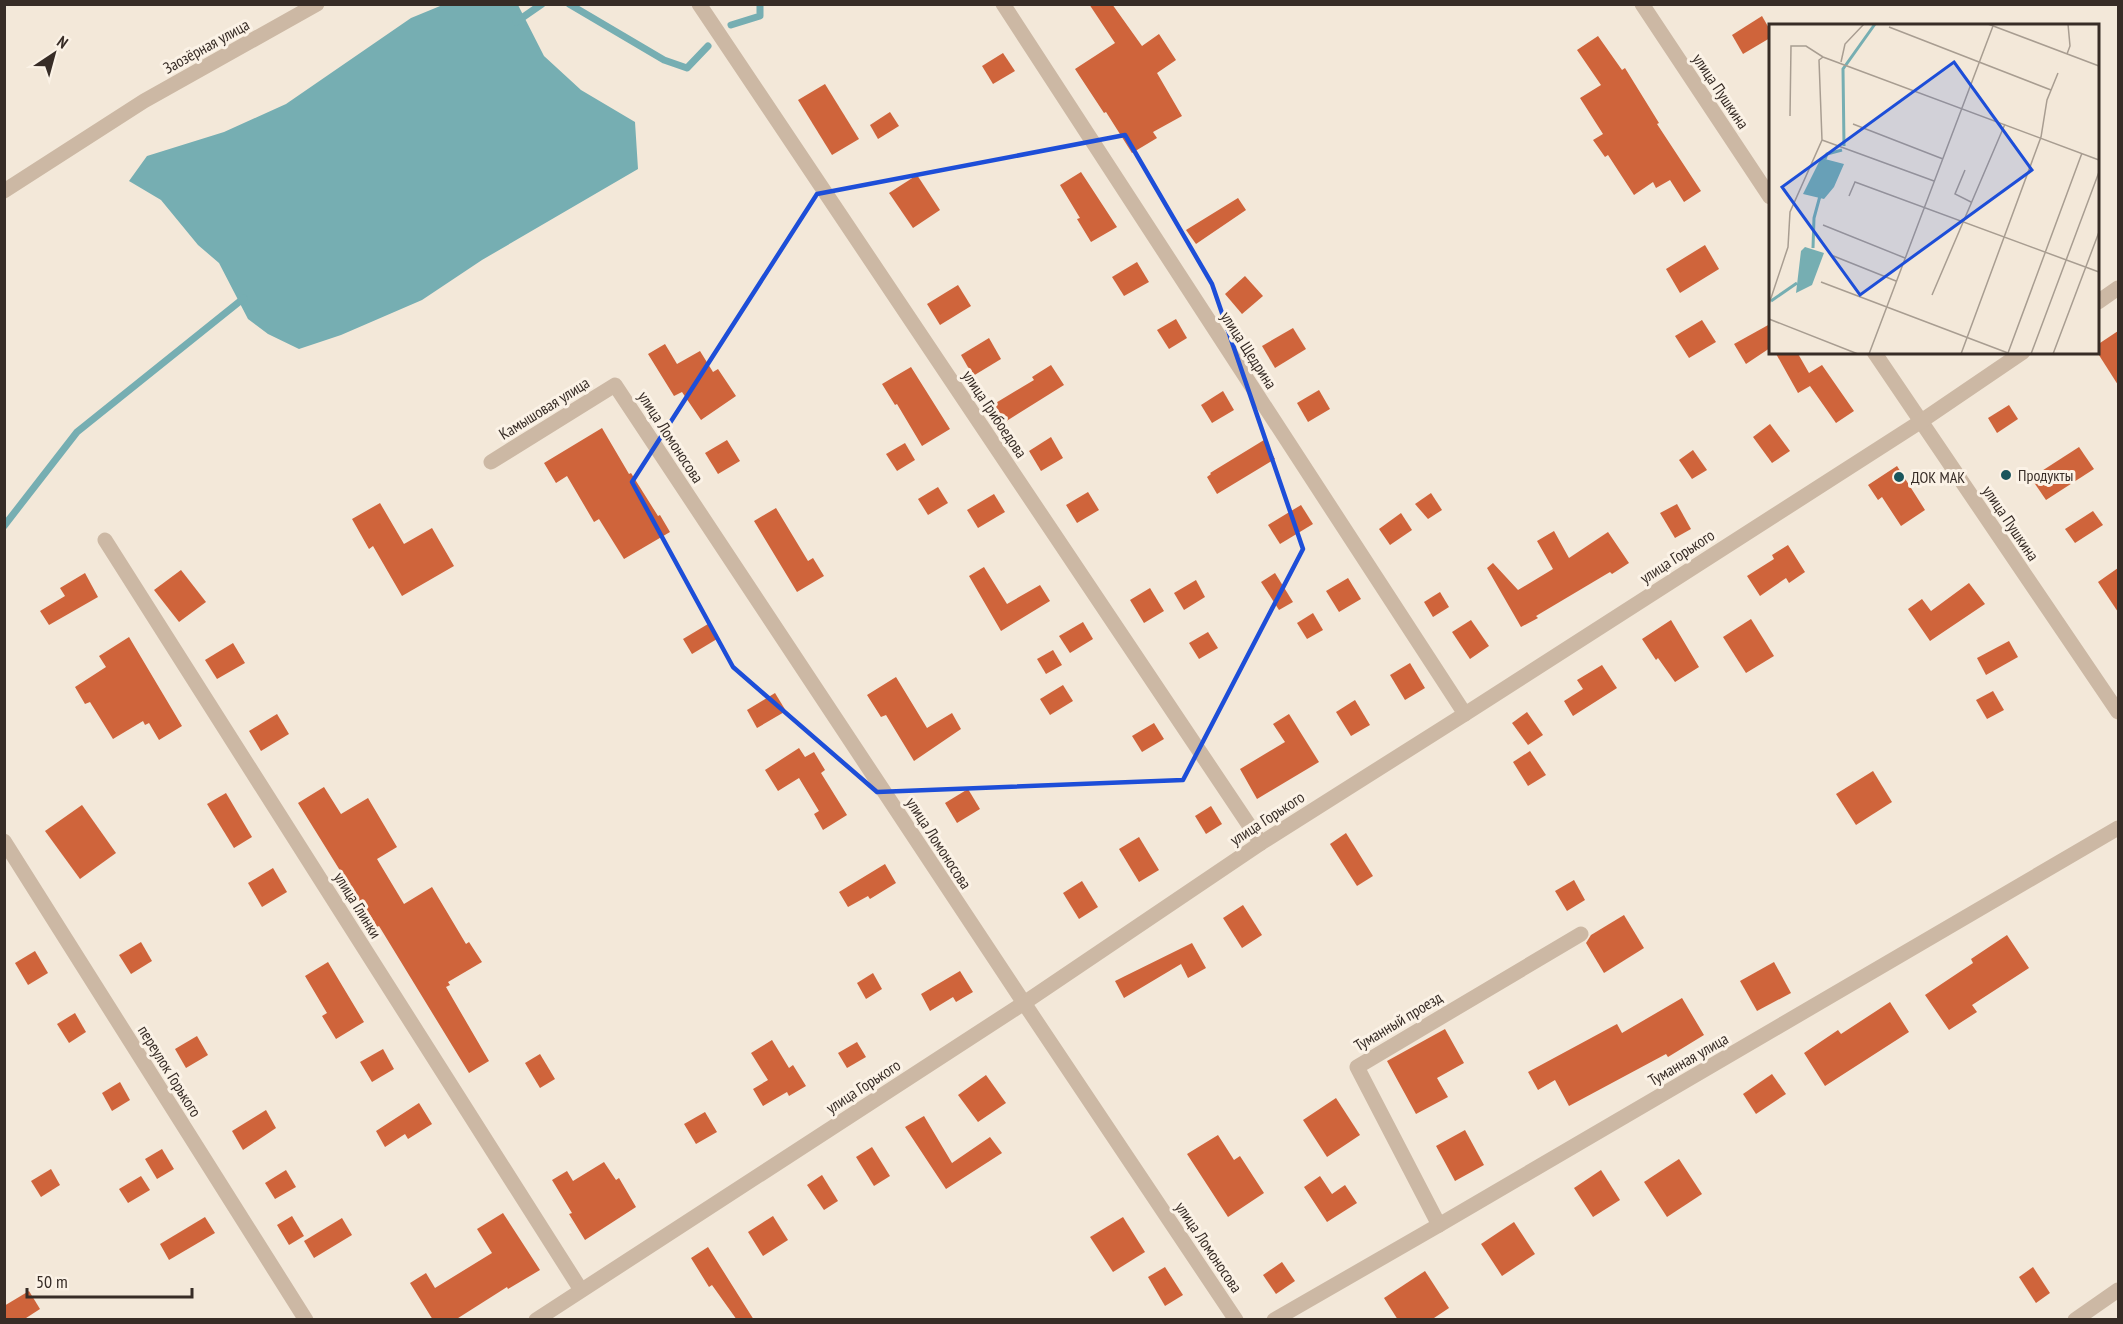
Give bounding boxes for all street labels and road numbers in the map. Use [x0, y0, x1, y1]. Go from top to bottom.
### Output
street label: Заозёрная улица [160, 14, 252, 78]
street label: улица Пушкина [1688, 49, 1754, 133]
street label: улица Щедрина [1217, 307, 1281, 393]
street label: улица Грибоедова [958, 366, 1032, 462]
street label: Камышовая улица [495, 372, 593, 444]
street label: улица Ломоносова [634, 387, 708, 487]
street label: улица Пушкина [1978, 481, 2044, 565]
street label: улица Горького [1636, 524, 1718, 587]
street label: улица Горького [1226, 786, 1308, 849]
street label: улица Ломоносова [902, 793, 976, 893]
street label: улица Глинки [330, 868, 386, 942]
street label: Туманный проезд [1350, 987, 1446, 1055]
street label: переулок Горького [134, 1021, 206, 1121]
street label: Туманная улица [1645, 1028, 1731, 1090]
street label: улица Горького [822, 1054, 904, 1117]
street label: улица Ломоносова [1171, 1198, 1247, 1296]

